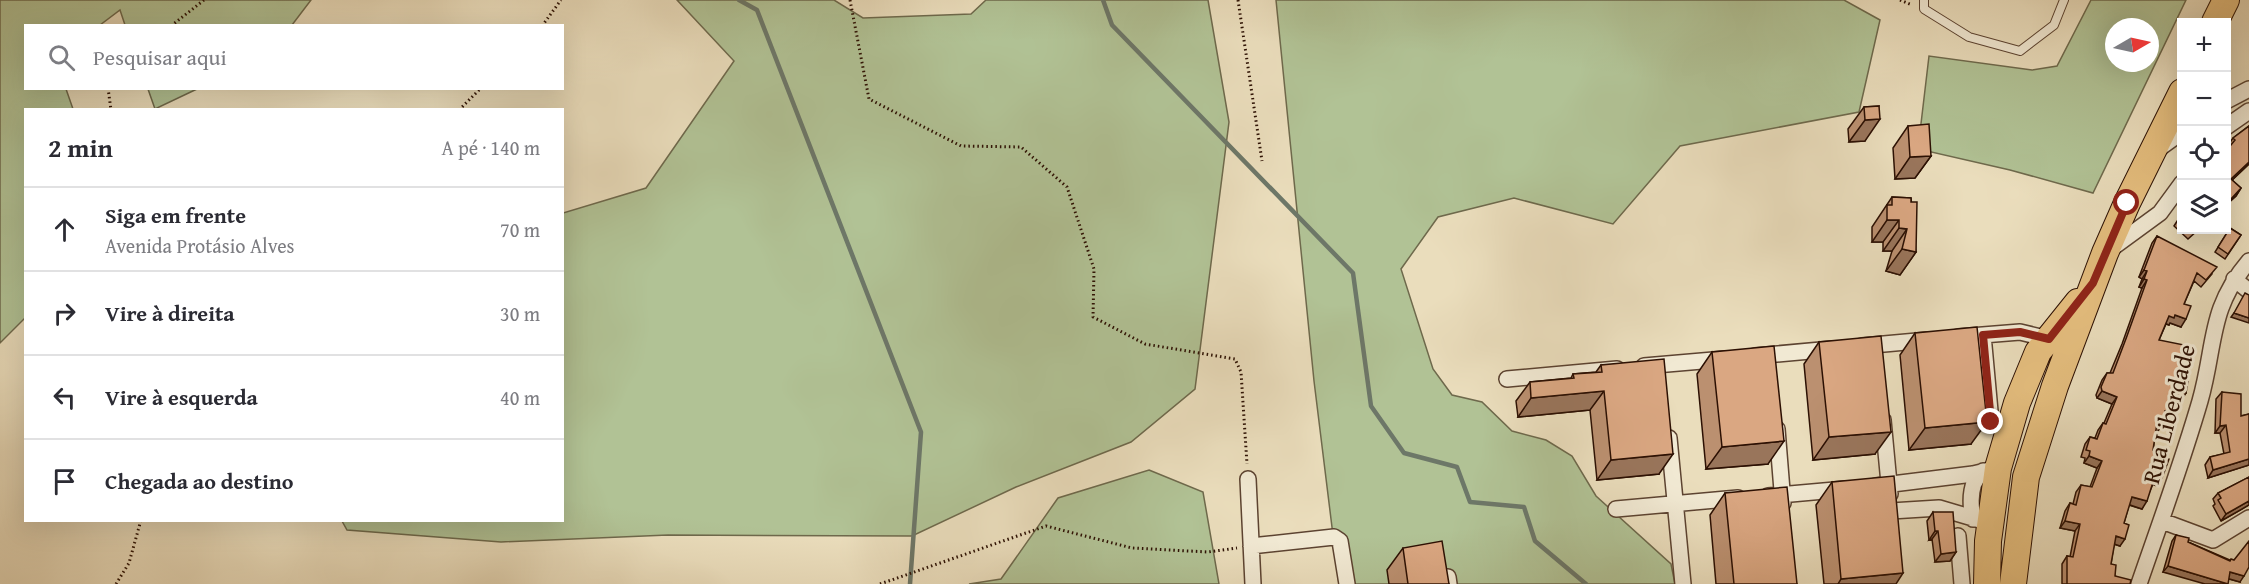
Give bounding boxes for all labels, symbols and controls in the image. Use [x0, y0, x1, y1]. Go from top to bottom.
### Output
north arrow [2105, 18, 2159, 72]
map controls [2177, 18, 2231, 234]
button: + [2177, 18, 2231, 72]
search box [24, 24, 564, 90]
icon: search [45, 41, 78, 74]
text: Pesquisar aqui [93, 41, 227, 73]
button: − [2177, 72, 2231, 126]
button: locate [2177, 126, 2231, 180]
text: 2 min [48, 128, 113, 167]
text: A pé · 140 m [442, 133, 540, 162]
button: layers [2177, 180, 2231, 234]
route start [2113, 189, 2139, 215]
text: Siga em frente [105, 199, 246, 231]
icon: ahead [48, 213, 81, 246]
text: 70 m [500, 215, 540, 244]
text: Avenida Protásio Alves [105, 231, 295, 260]
icon: right [48, 297, 81, 330]
text: Vire à direita [105, 297, 235, 329]
text: 30 m [500, 299, 540, 328]
street label: Rua Liberdade [2133, 340, 2204, 488]
icon: left [48, 381, 81, 414]
text: Vire à esquerda [105, 381, 258, 413]
text: 40 m [500, 383, 540, 412]
route end [1977, 408, 2003, 434]
icon: arrive [48, 465, 81, 498]
text: Chegada ao destino [105, 465, 293, 497]

